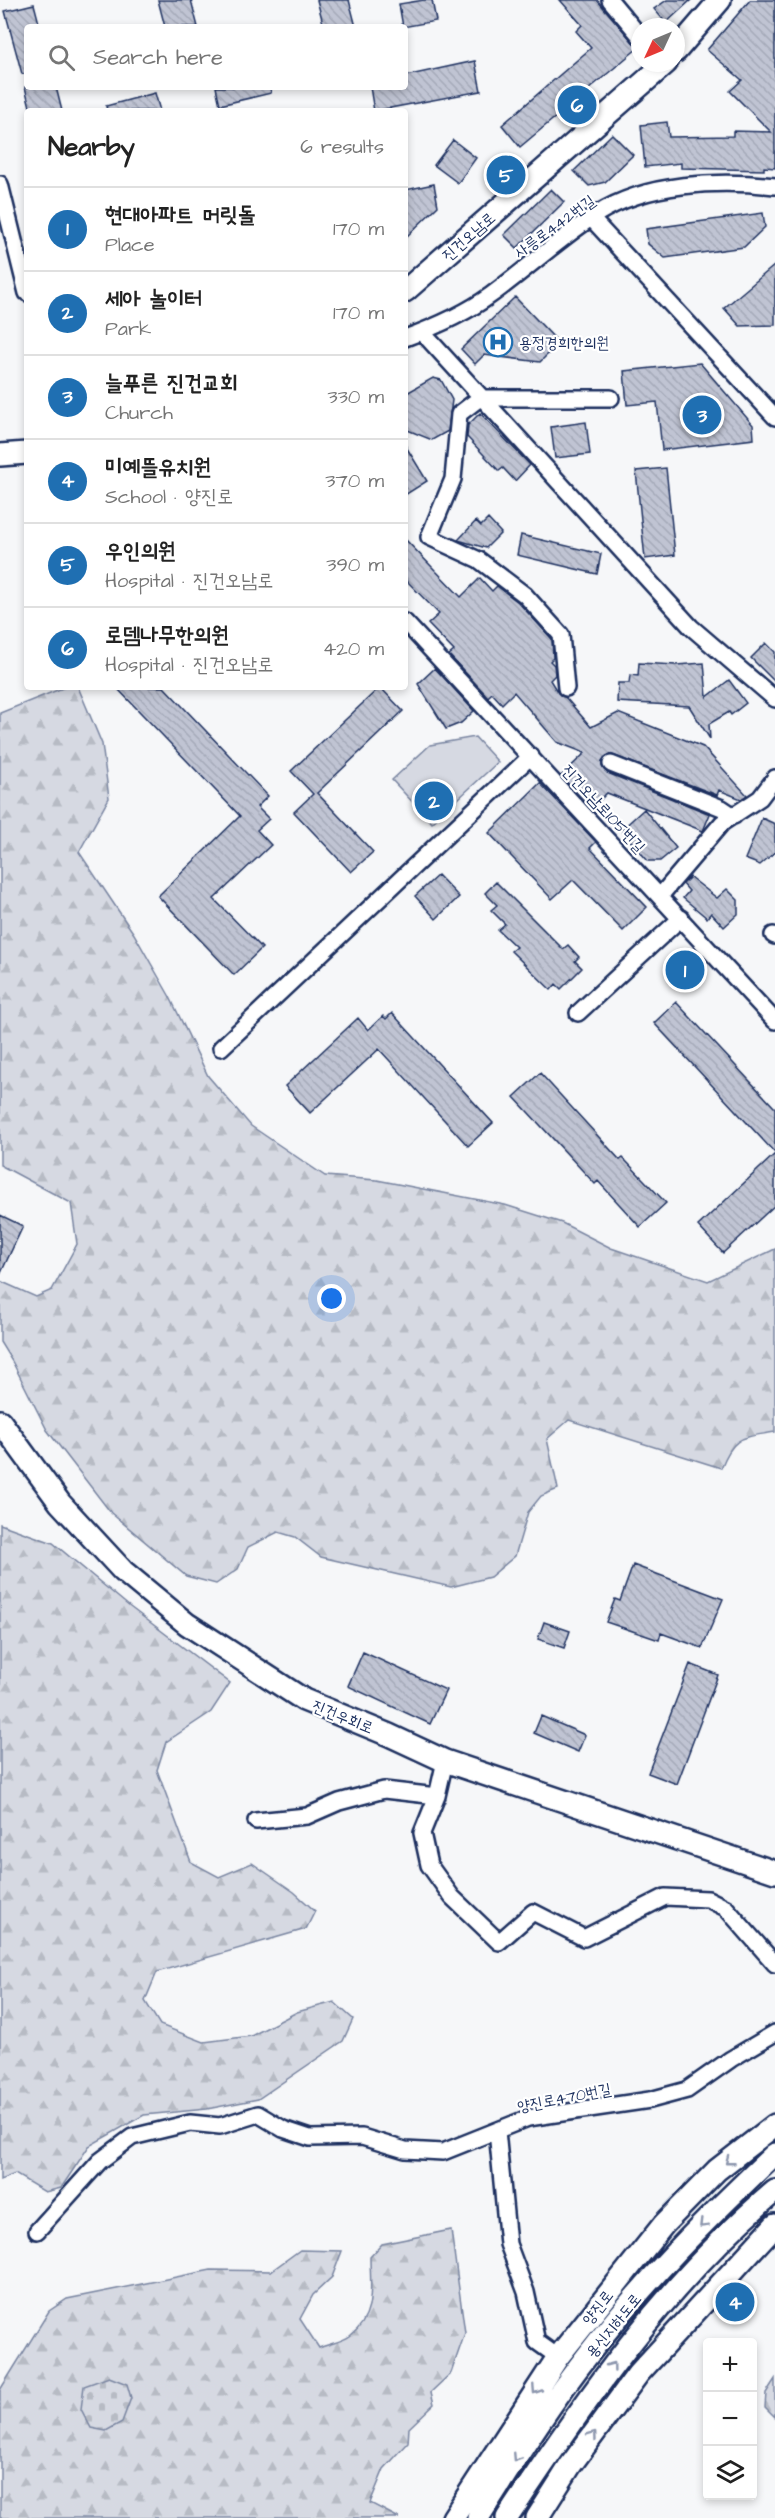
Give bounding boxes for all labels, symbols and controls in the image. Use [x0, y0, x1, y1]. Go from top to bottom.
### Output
north arrow [631, 18, 685, 72]
search box [24, 24, 408, 90]
icon: search [45, 41, 78, 74]
text: Search here [93, 42, 223, 73]
pin: 6 [558, 82, 596, 128]
text: Nearby [48, 129, 135, 165]
text: 6 results [300, 133, 384, 161]
pin: 5 [486, 152, 526, 198]
street label: 사릉로442번길 [510, 190, 600, 264]
text: 현대아파트 머릿돌 [105, 200, 255, 231]
street label: 진건오남로 [437, 207, 500, 266]
text: 1 [66, 215, 69, 243]
text: 170 m [333, 215, 384, 243]
text: Place [105, 231, 155, 259]
text: 세아 놀이터 [105, 284, 202, 315]
text: 2 [62, 299, 73, 327]
text: 170 m [333, 299, 384, 327]
text: Park [105, 315, 151, 343]
hospital icon: 용정경희한의원 [482, 326, 514, 358]
place label: 용정경희한의원 [519, 332, 609, 354]
text: 늘푸른 진건교회 [105, 368, 238, 399]
text: 3 [62, 383, 73, 411]
text: 330 m [327, 383, 384, 411]
pin: 3 [682, 392, 722, 438]
text: Church [105, 399, 173, 427]
text: 미예뜰유치원 [105, 452, 211, 483]
text: 4 [61, 467, 74, 495]
text: 370 m [325, 467, 384, 495]
text: School · 양진로 [105, 483, 233, 511]
text: 우인의원 [105, 536, 176, 567]
text: 5 [60, 551, 75, 579]
text: 390 m [326, 551, 384, 579]
text: Hospital · 진건오남로 [105, 567, 273, 595]
text: 로뎀나무한의원 [105, 620, 229, 651]
text: 6 [61, 635, 74, 663]
text: 420 m [323, 635, 384, 663]
text: Hospital · 진건오남로 [105, 651, 273, 679]
street label: 진건오남로105번길 [556, 760, 650, 858]
pin: 2 [414, 778, 454, 824]
pin: 1 [666, 948, 704, 992]
your location [317, 1284, 346, 1313]
street label: 진건우회로 [309, 1695, 377, 1739]
street label: 양진로470번길 [515, 2078, 613, 2118]
one-way arrow [725, 2154, 736, 2165]
one-way arrow [699, 2216, 710, 2227]
pin: 4 [716, 2280, 754, 2324]
street label: 양진로 [577, 2286, 618, 2330]
street label: 용신지하도로 [581, 2289, 647, 2363]
map controls [703, 2338, 757, 2500]
button: + [703, 2338, 757, 2392]
one-way arrow [605, 2362, 616, 2373]
one-way arrow [532, 2384, 544, 2394]
button: − [703, 2392, 757, 2446]
one-way arrow [586, 2431, 597, 2442]
button: layers [703, 2446, 757, 2500]
one-way arrow [512, 2452, 524, 2462]

